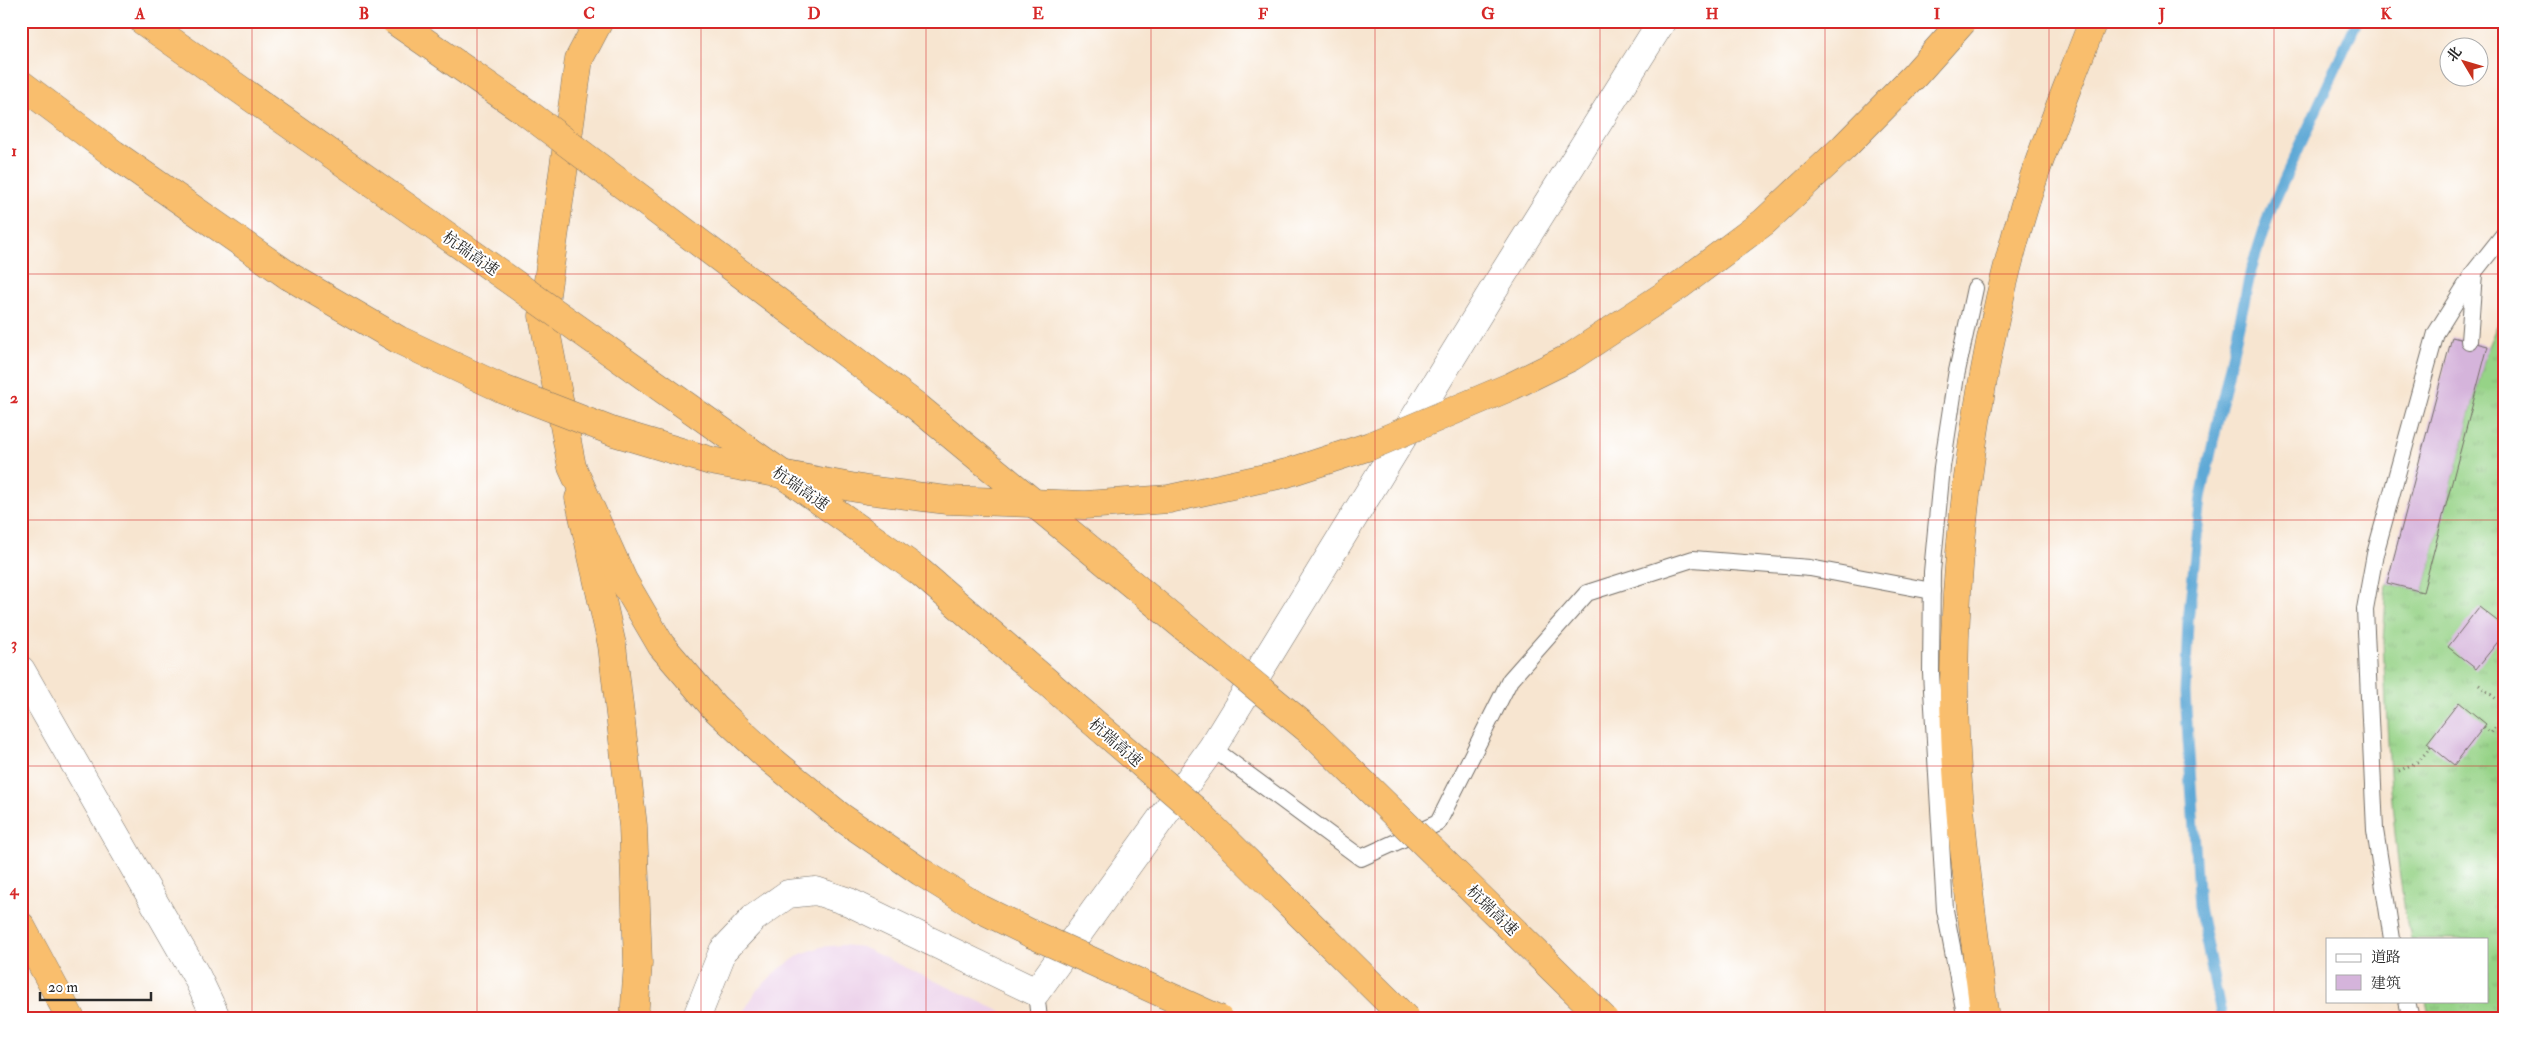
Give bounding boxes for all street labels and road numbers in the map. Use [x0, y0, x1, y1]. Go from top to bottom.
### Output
street label: 杭瑞高速 [438, 227, 502, 280]
street label: 杭瑞高速 [768, 462, 832, 515]
street label: 杭瑞高速 [1085, 714, 1146, 771]
street label: 杭瑞高速 [1462, 881, 1522, 940]

